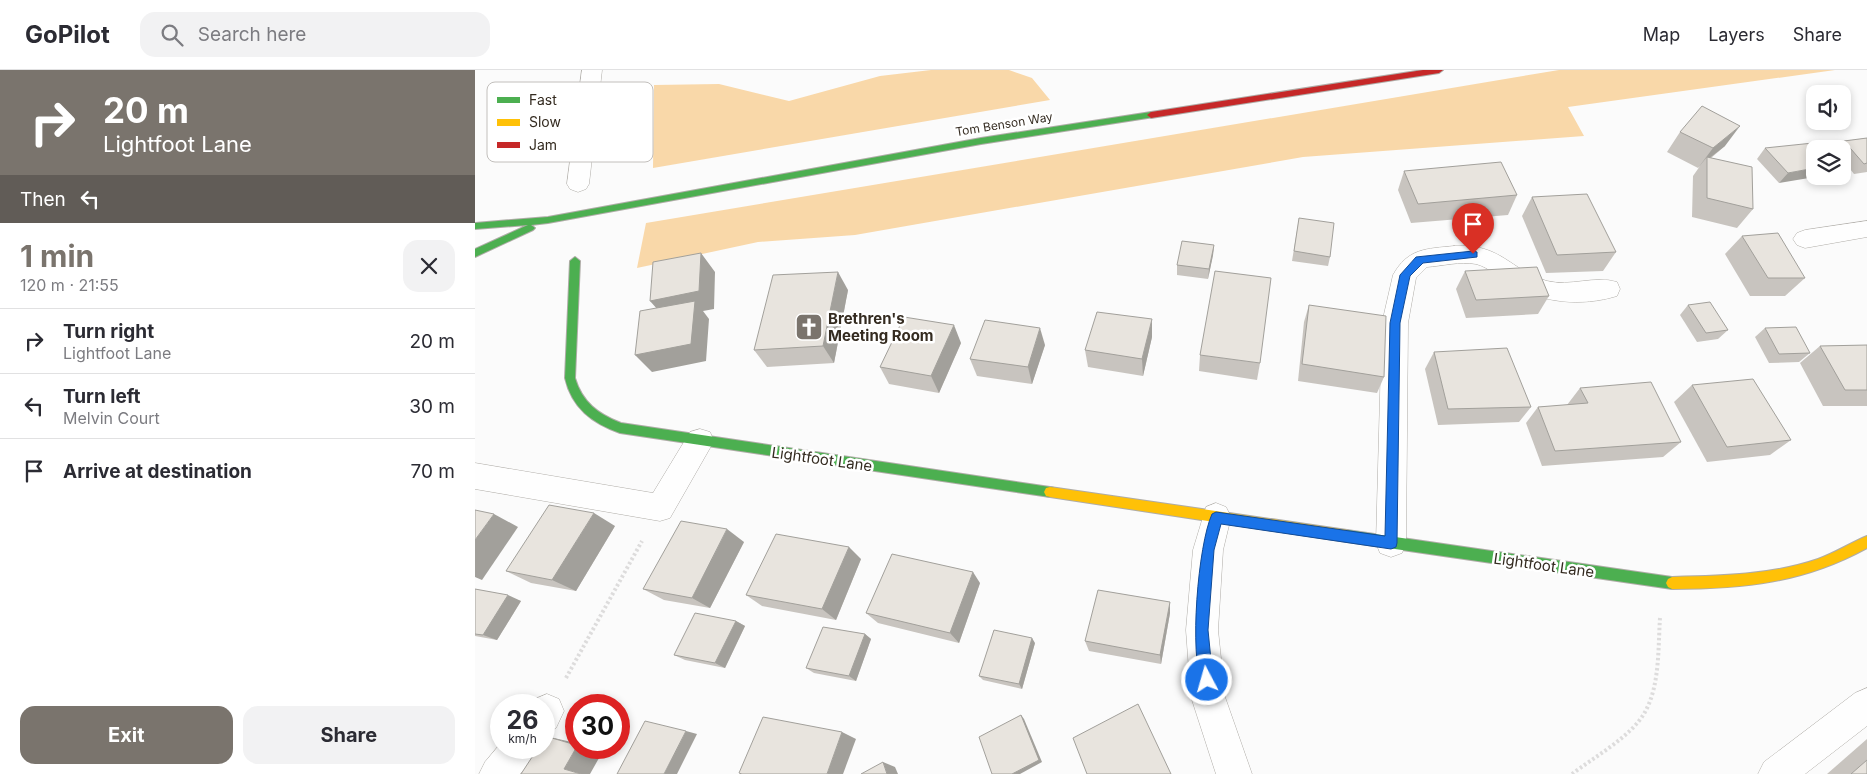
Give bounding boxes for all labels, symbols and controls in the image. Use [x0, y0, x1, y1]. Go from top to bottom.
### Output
search box [140, 12, 490, 57]
text: GoPilot [25, 20, 110, 49]
icon: search [158, 21, 186, 49]
text: Search here [198, 23, 306, 46]
text: Map [1643, 24, 1680, 45]
text: Layers [1708, 24, 1765, 45]
text: Share [1793, 24, 1842, 45]
legend [487, 82, 653, 162]
map controls [1806, 85, 1851, 185]
button: sound [1806, 85, 1851, 130]
text: 20 m [103, 89, 189, 131]
icon: right [20, 90, 85, 155]
text: Fast [529, 91, 557, 108]
street label: Tom Benson Way [954, 109, 1054, 139]
text: Slow [529, 113, 561, 130]
text: Lightfoot Lane [103, 131, 252, 157]
text: Jam [529, 136, 557, 153]
button: layers [1806, 140, 1851, 185]
icon: left [76, 185, 104, 213]
text: Then [20, 188, 66, 211]
pin [1452, 203, 1494, 254]
icon: arrive [1459, 210, 1487, 238]
text: 1 min [20, 238, 94, 274]
button: close [403, 240, 455, 292]
text: 120 m · 21:55 [20, 275, 119, 295]
place label: Brethren's Meeting Room [828, 309, 934, 345]
church icon: Brethren's Meeting Room [794, 312, 824, 342]
text: Turn right [63, 320, 154, 343]
icon: right [20, 327, 48, 355]
text: 20 m [409, 330, 455, 353]
text: Lightfoot Lane [63, 343, 171, 363]
text: Turn left [63, 385, 141, 408]
icon: left [20, 392, 48, 420]
text: 30 m [409, 395, 455, 418]
text: Melvin Court [63, 408, 160, 428]
street label: Lightfoot Lane [770, 443, 874, 475]
icon: arrive [20, 457, 48, 485]
text: Arrive at destination [63, 460, 252, 483]
text: 70 m [411, 460, 455, 483]
street label: Lightfoot Lane [1492, 549, 1596, 581]
position arrow [1180, 653, 1232, 705]
speed limit sign: 30 [565, 694, 630, 759]
text: 26 [507, 705, 538, 735]
button: Exit [20, 706, 233, 764]
button: Share [243, 706, 455, 764]
text: km/h [508, 731, 537, 746]

